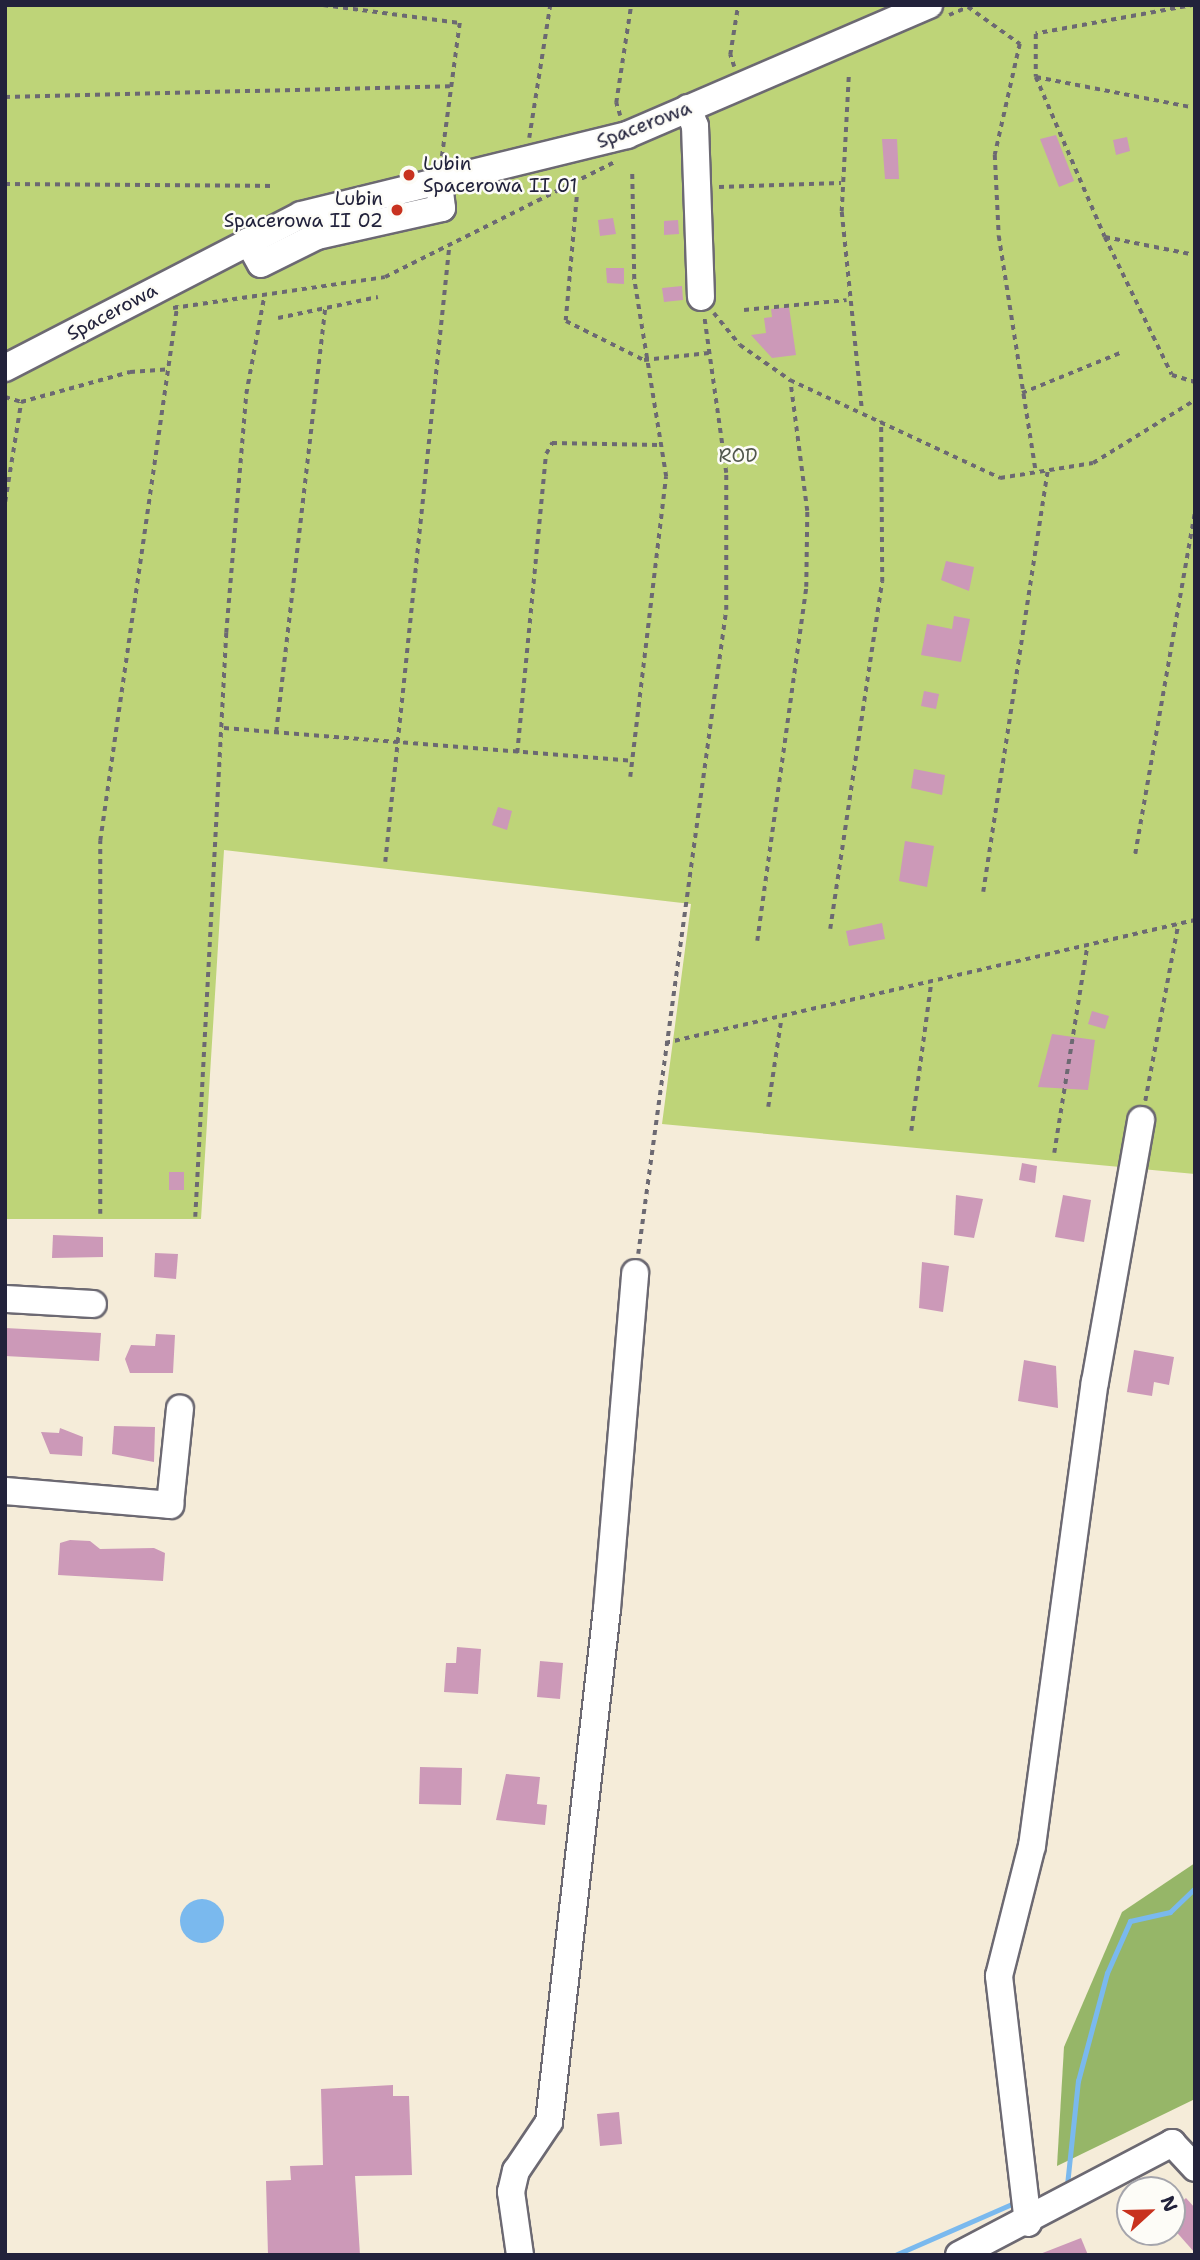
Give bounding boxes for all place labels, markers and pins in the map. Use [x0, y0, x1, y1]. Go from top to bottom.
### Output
place label: Lubin Spacerowa II 01 [423, 153, 577, 197]
marker: Lubin Spacerowa II 01 [401, 167, 417, 183]
place label: Lubin Spacerowa II 02 [224, 188, 383, 232]
marker: Lubin Spacerowa II 02 [389, 202, 405, 218]

